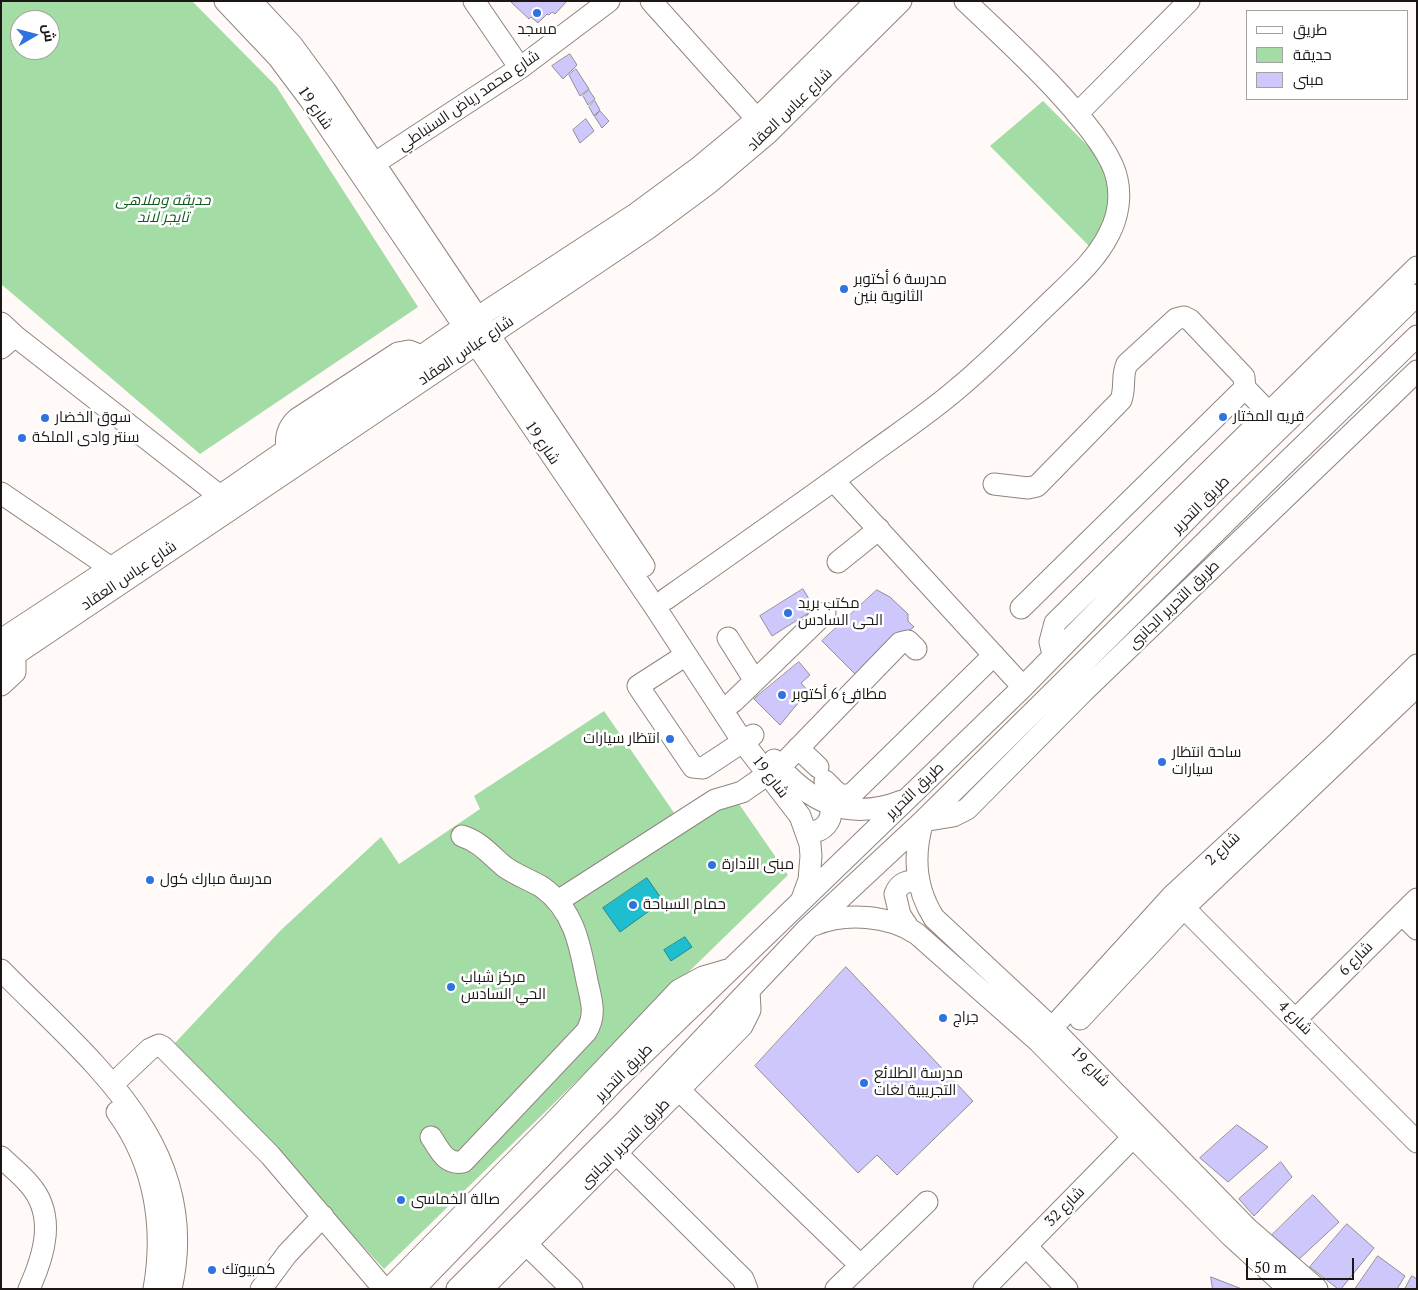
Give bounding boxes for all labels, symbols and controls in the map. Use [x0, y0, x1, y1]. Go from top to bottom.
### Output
marker: مسجد [531, 7, 543, 19]
north arrow [10, 10, 60, 60]
legend [1246, 10, 1408, 100]
text: طريق [1293, 19, 1327, 39]
place label: مسجد [517, 21, 557, 39]
text: ش [39, 23, 60, 43]
text: حديقة [1293, 44, 1332, 64]
street label: شارع محمد رياض السنباطي [395, 47, 543, 155]
street label: شارع عباس العقاد [744, 65, 836, 155]
text: مبنى [1293, 69, 1324, 89]
street label: شارع 19 [294, 83, 336, 133]
park label: حديقه وملاهى تايجر لاند [115, 192, 211, 227]
place label: مدرسة 6 أكتوبر الثانوية بنين [854, 271, 947, 306]
marker: مدرسة 6 أكتوبر الثانوية بنين [838, 283, 850, 295]
street label: شارع عباس العقاد [415, 312, 517, 390]
place label: قريه المختار [1233, 408, 1304, 426]
place label: سوق الخضار [55, 409, 131, 427]
marker: قريه المختار [1217, 411, 1229, 423]
marker: سوق الخضار [39, 412, 51, 424]
street label: شارع 19 [521, 418, 563, 468]
place label: سنتر وادى الملكة [32, 429, 139, 447]
marker: سنتر وادى الملكة [16, 432, 28, 444]
street label: طريق التحرير [1169, 473, 1233, 537]
street label: شارع عباس العقاد [78, 537, 180, 615]
street label: طريق التحرير الجانبى [1125, 557, 1223, 653]
place label: مكتب بريد الحى السادس [798, 595, 883, 630]
marker: مكتب بريد الحى السادس [782, 607, 794, 619]
place label: مطافئ 6 أكتوبر [792, 686, 887, 704]
marker: مطافئ 6 أكتوبر [776, 689, 788, 701]
place label: انتظار سيارات [583, 730, 660, 748]
marker: انتظار سيارات [664, 733, 676, 745]
place label: ساحة انتظار سيارات [1172, 744, 1242, 779]
street label: شارع 19 [748, 752, 792, 802]
marker: ساحة انتظار سيارات [1156, 756, 1168, 768]
street label: طريق التحرير [882, 759, 948, 823]
street label: شارع 2 [1202, 829, 1244, 869]
place label: مبنى الأدارة [722, 856, 794, 874]
marker: مبنى الأدارة [706, 859, 718, 871]
place label: مدرسة مبارك كول [160, 871, 272, 889]
marker: مدرسة مبارك كول [144, 874, 156, 886]
place label: حمام السباحة [643, 896, 726, 914]
marker: حمام السباحة [627, 899, 639, 911]
street label: شارع 6 [1335, 938, 1377, 980]
place label: مركز شباب الحي السادس [461, 969, 546, 1004]
marker: مركز شباب الحي السادس [445, 981, 457, 993]
street label: شارع 4 [1274, 997, 1316, 1039]
place label: جراج [953, 1009, 979, 1027]
marker: جراج [937, 1012, 949, 1024]
street label: طريق التحرير [592, 1041, 656, 1105]
street label: شارع 19 [1067, 1043, 1113, 1091]
place label: مدرسة الطلائع التجريبية لغات [874, 1065, 963, 1100]
marker: مدرسة الطلائع التجريبية لغات [858, 1077, 870, 1089]
street label: طريق التحرير الجانبى [576, 1095, 674, 1193]
street label: شارع 32 [1041, 1183, 1089, 1231]
place label: صالة الخماسى [411, 1191, 500, 1209]
marker: صالة الخماسى [395, 1194, 407, 1206]
scale bar [1248, 1248, 1356, 1280]
text: 50 m [1254, 1257, 1287, 1277]
place label: كمبيوتك [222, 1261, 275, 1279]
marker: كمبيوتك [206, 1264, 218, 1276]

